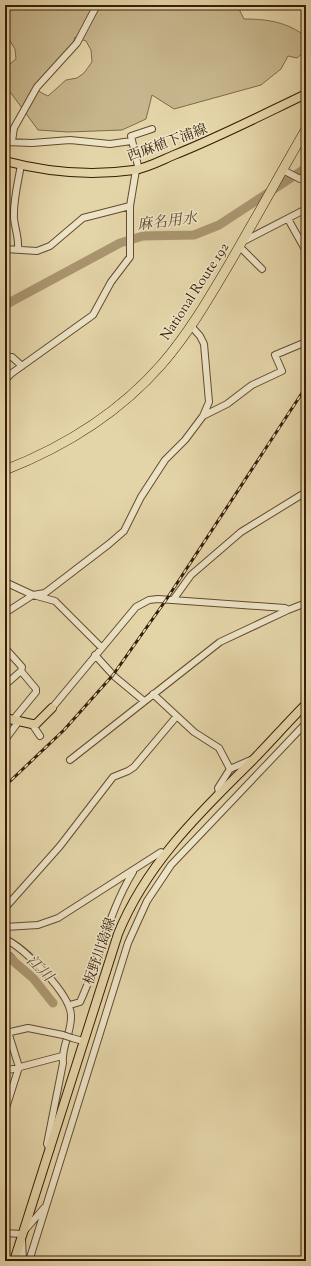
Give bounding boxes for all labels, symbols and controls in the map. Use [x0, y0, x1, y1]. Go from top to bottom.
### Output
street label: 西麻植下浦線 [125, 120, 211, 168]
water label: 麻名用水 [136, 208, 200, 237]
street label: National Route 192 [157, 239, 235, 345]
street label: 板野川島線 [80, 915, 122, 988]
water label: 江川 [21, 951, 58, 989]

